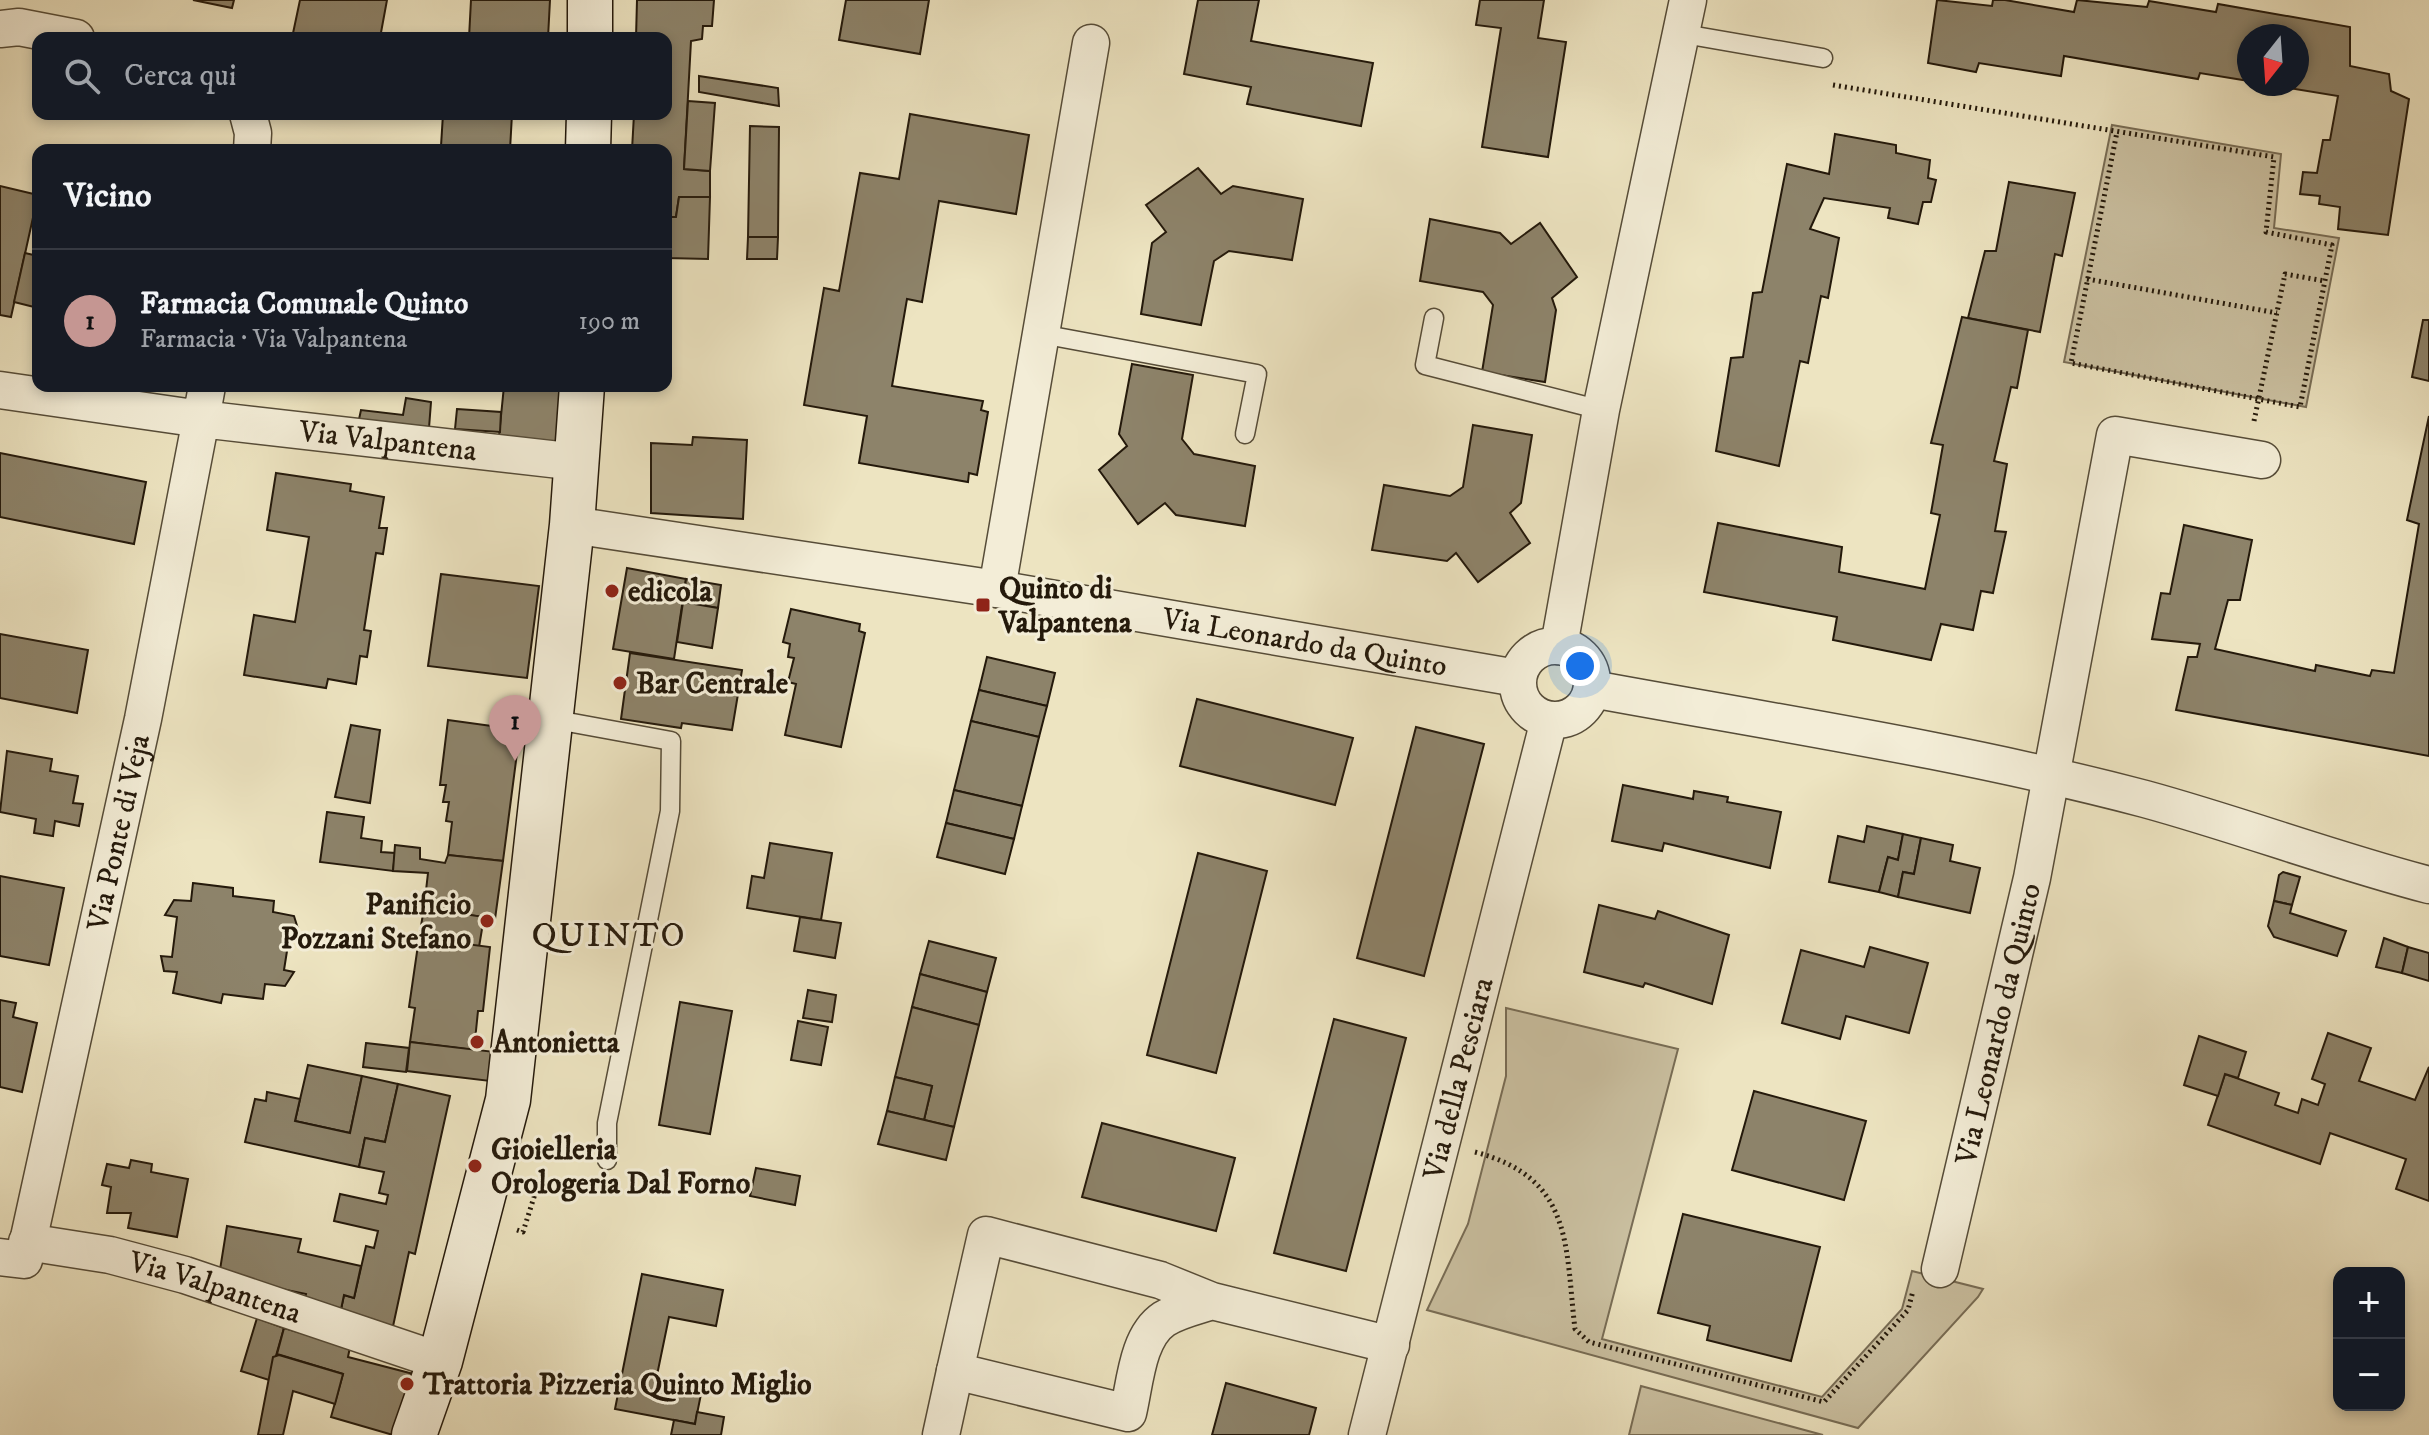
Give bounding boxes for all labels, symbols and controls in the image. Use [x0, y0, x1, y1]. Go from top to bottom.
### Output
north arrow [2237, 24, 2309, 96]
search box [32, 32, 672, 120]
icon: search [60, 54, 104, 98]
text: Cerca qui [124, 58, 237, 95]
text: Vicino [64, 175, 152, 217]
text: Farmacia Comunale Quinto [140, 286, 468, 323]
text: 1 [85, 305, 95, 338]
text: 190 m [578, 305, 640, 338]
text: Farmacia · Via Valpantena [140, 323, 407, 356]
street label: Via Valpantena [296, 413, 479, 470]
place label: Quinto di Valpantena [998, 571, 1133, 642]
place label: edicola [628, 574, 714, 611]
marker: edicola [603, 582, 621, 600]
marker: Quinto di Valpantena [974, 596, 992, 614]
street label: Via Leonardo da Quinto [1158, 600, 1450, 686]
your location [1560, 646, 1600, 686]
place label: Bar Centrale [636, 666, 789, 703]
marker: Bar Centrale [611, 674, 629, 692]
pin: 1 [489, 695, 541, 761]
street label: Via Ponte di Veja [80, 731, 159, 935]
street label: Via Leonardo da Quinto [1948, 880, 2050, 1170]
place label: Panificio Pozzani Stefano [281, 887, 471, 958]
marker: Panificio Pozzani Stefano [478, 912, 496, 930]
district label: QUINTO [531, 915, 687, 957]
street label: Via della Pesciara [1416, 974, 1503, 1185]
place label: Antonietta [492, 1025, 621, 1062]
marker: Antonietta [468, 1033, 486, 1051]
place label: Gioielleria Orologeria Dal Forno [491, 1132, 750, 1203]
marker: Gioielleria Orologeria Dal Forno [466, 1157, 484, 1175]
street label: Via Valpantena [124, 1244, 306, 1333]
map controls [2333, 1267, 2405, 1411]
button: + [2333, 1267, 2405, 1339]
button: − [2333, 1339, 2405, 1411]
place label: Trattoria Pizzeria Quinto Miglio [422, 1367, 812, 1404]
marker: Trattoria Pizzeria Quinto Miglio [398, 1375, 416, 1393]

